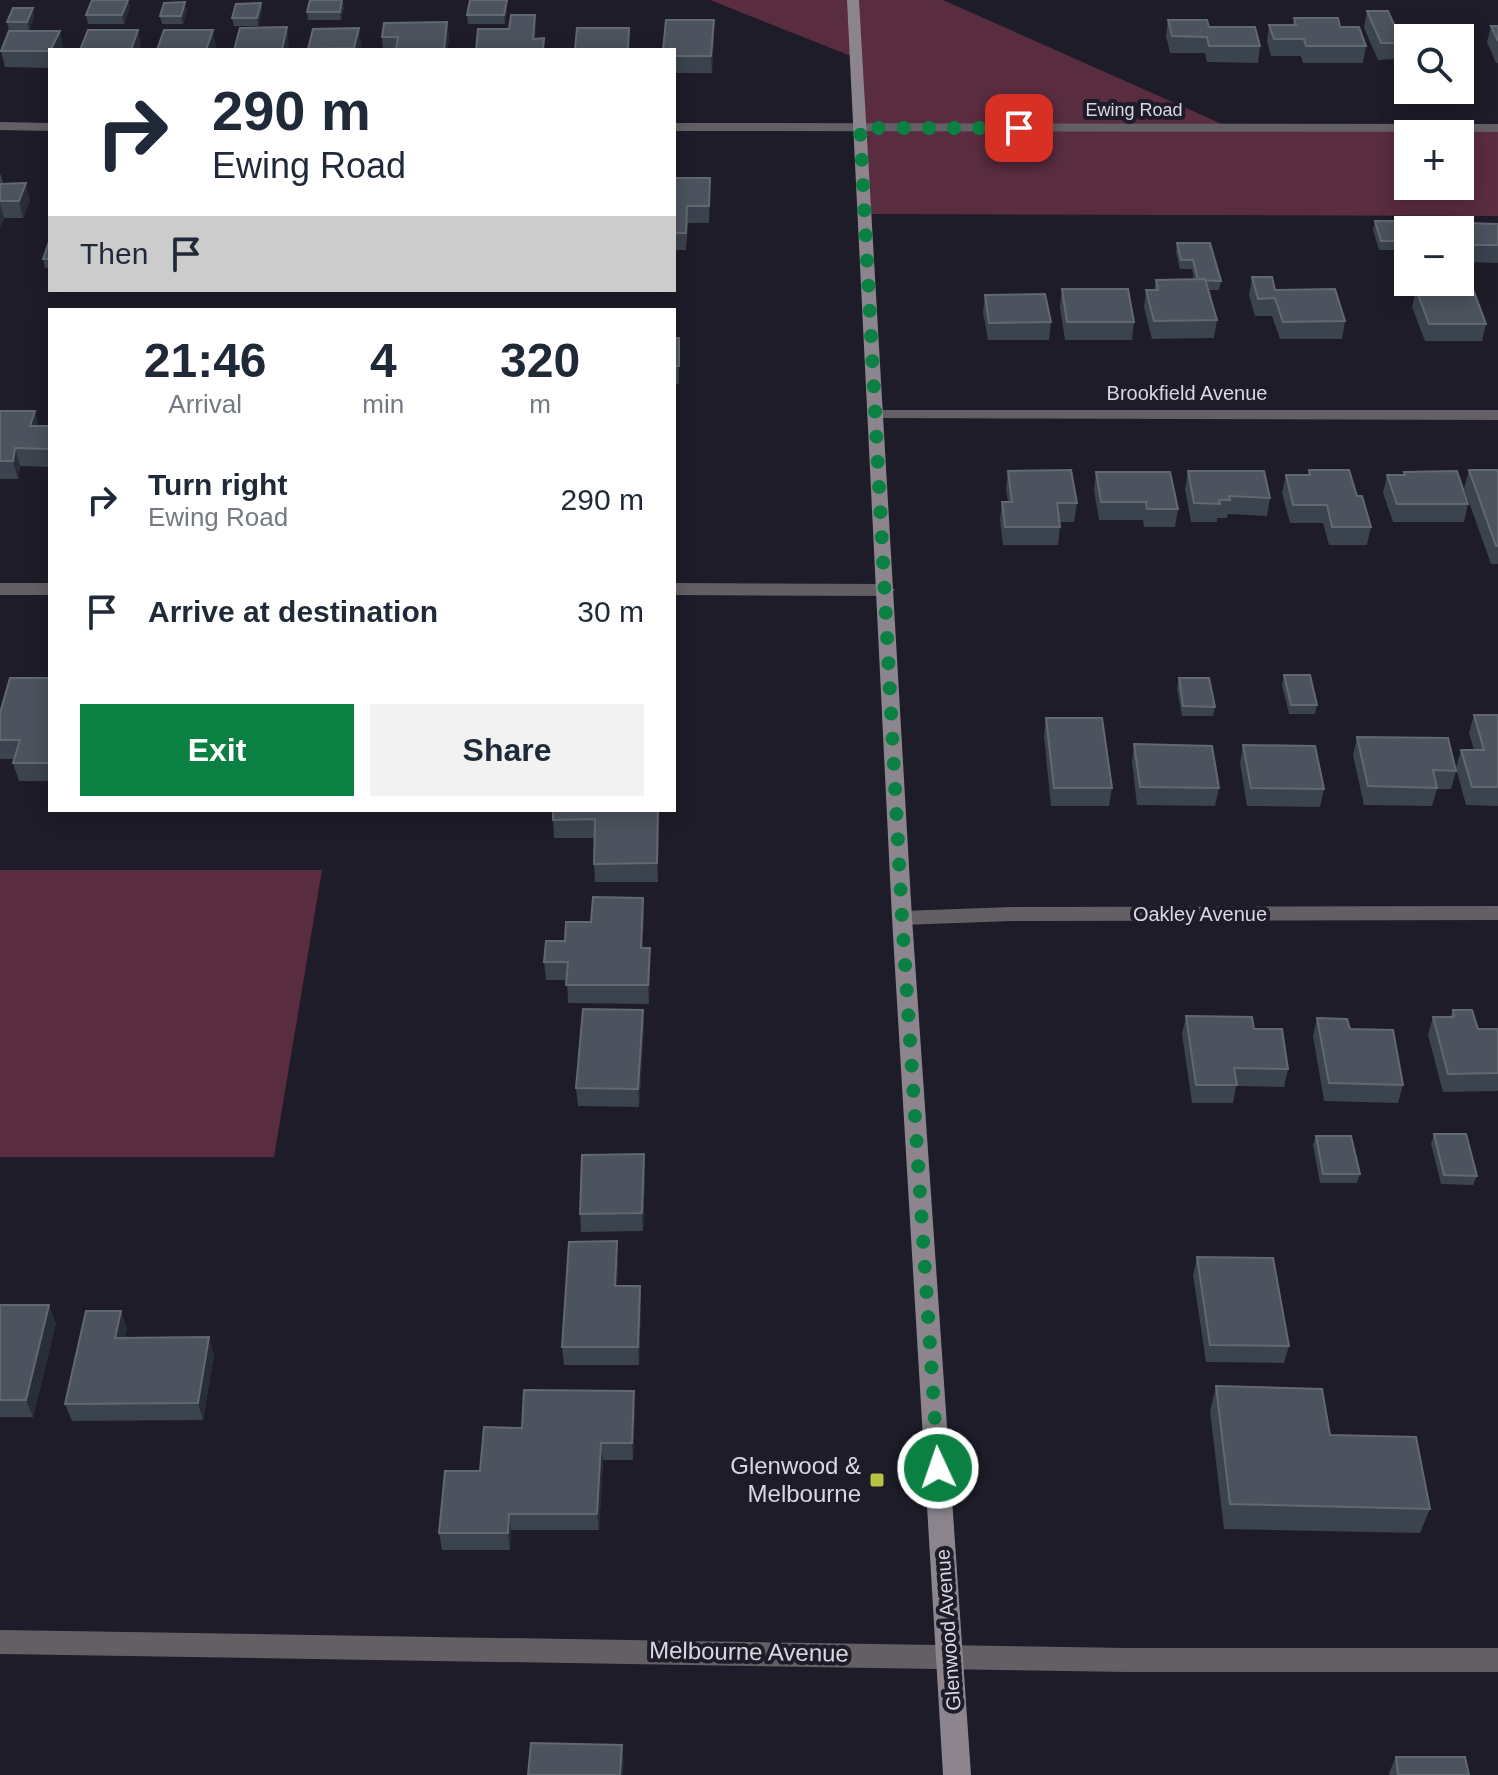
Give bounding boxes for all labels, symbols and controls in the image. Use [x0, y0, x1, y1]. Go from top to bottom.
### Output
map controls [1394, 24, 1474, 296]
button: search [1394, 24, 1474, 104]
text: 290 m [212, 79, 371, 142]
icon: right [80, 80, 184, 184]
pin [985, 94, 1053, 162]
street label: Ewing Road [1085, 100, 1183, 120]
icon: arrive [997, 106, 1041, 150]
button: + [1394, 120, 1474, 200]
text: Ewing Road [212, 145, 406, 186]
button: − [1394, 216, 1474, 296]
icon: arrive [164, 232, 208, 276]
text: Then [80, 237, 148, 270]
text: 21:46 [144, 334, 267, 387]
text: 4 [370, 334, 397, 387]
text: 320 [500, 334, 580, 387]
street label: Brookfield Avenue [1107, 382, 1267, 404]
text: Arrival [168, 389, 242, 419]
text: min [362, 389, 404, 419]
text: m [529, 389, 551, 419]
text: Turn right [148, 468, 287, 501]
icon: right [80, 478, 124, 522]
text: 290 m [561, 483, 644, 516]
text: Ewing Road [148, 502, 288, 532]
icon: arrive [80, 590, 124, 634]
text: Arrive at destination [148, 595, 438, 628]
text: 30 m [577, 595, 644, 628]
button: Exit [80, 704, 354, 796]
button: Share [370, 704, 644, 796]
street label: Oakley Avenue [1133, 903, 1267, 925]
position arrow [896, 1426, 980, 1510]
place label: Glenwood & Melbourne [730, 1452, 861, 1507]
marker: Glenwood & Melbourne [868, 1471, 886, 1489]
street label: Glenwood Avenue [931, 1548, 965, 1712]
street label: Melbourne Avenue [649, 1636, 849, 1667]

